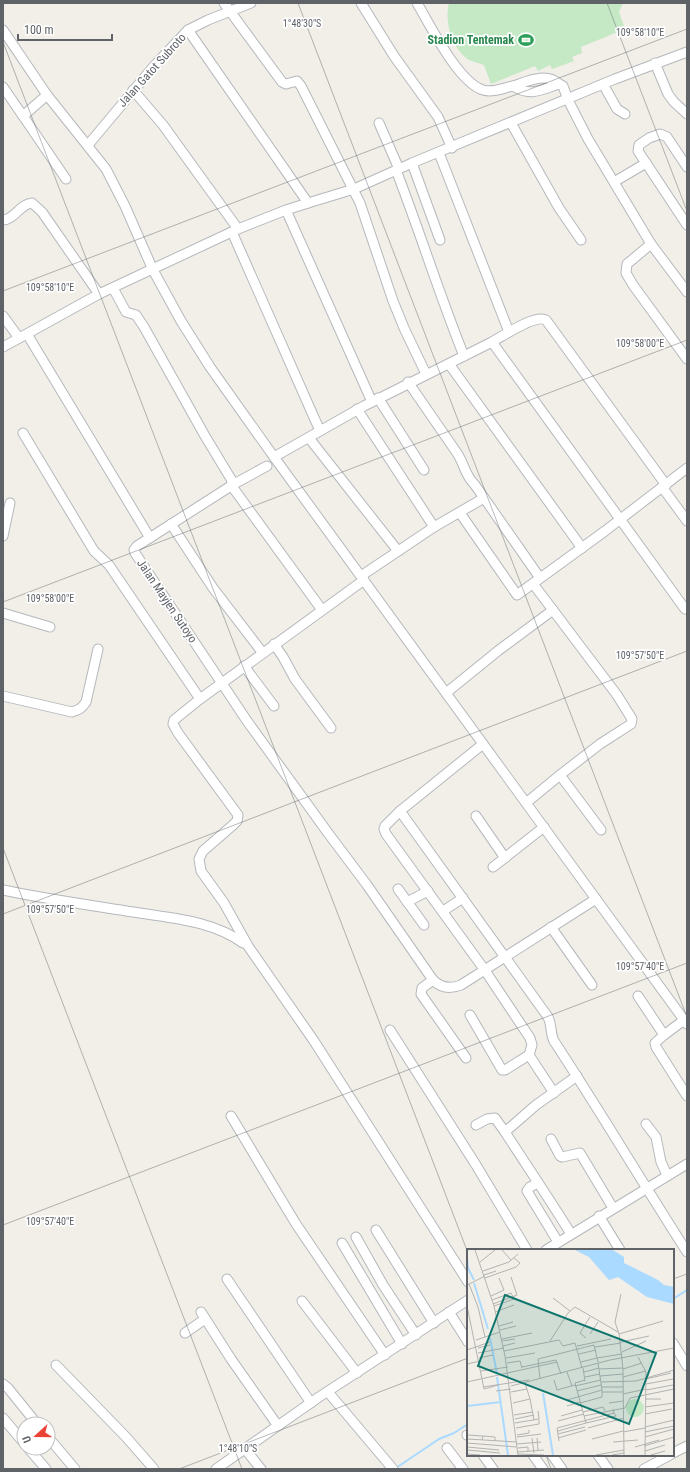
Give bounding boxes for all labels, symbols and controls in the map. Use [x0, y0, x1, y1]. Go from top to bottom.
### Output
scale bar [18, 16, 112, 42]
text: 1°48'30"S [283, 18, 321, 29]
text: 100 m [24, 23, 54, 37]
text: 109°58'10"E [616, 27, 664, 38]
street label: Jalan Gatot Subroto [115, 30, 189, 110]
sports icon: Stadion Tentemak [517, 31, 535, 49]
place label: Stadion Tentemak [428, 33, 514, 47]
text: 109°58'10"E [26, 282, 74, 293]
text: 109°58'00"E [616, 338, 664, 349]
street label: Jalan Mayjen Sutoyo [134, 557, 200, 645]
text: 109°58'00"E [26, 593, 74, 604]
text: 109°57'50"E [616, 650, 664, 661]
text: 109°57'50"E [26, 904, 74, 915]
text: 109°57'40"E [616, 961, 664, 972]
text: 109°57'40"E [26, 1216, 74, 1227]
inset map [467, 1249, 674, 1456]
north arrow [16, 1416, 56, 1456]
text: U [20, 1434, 34, 1445]
text: 1°48'10"S [219, 1443, 257, 1454]

